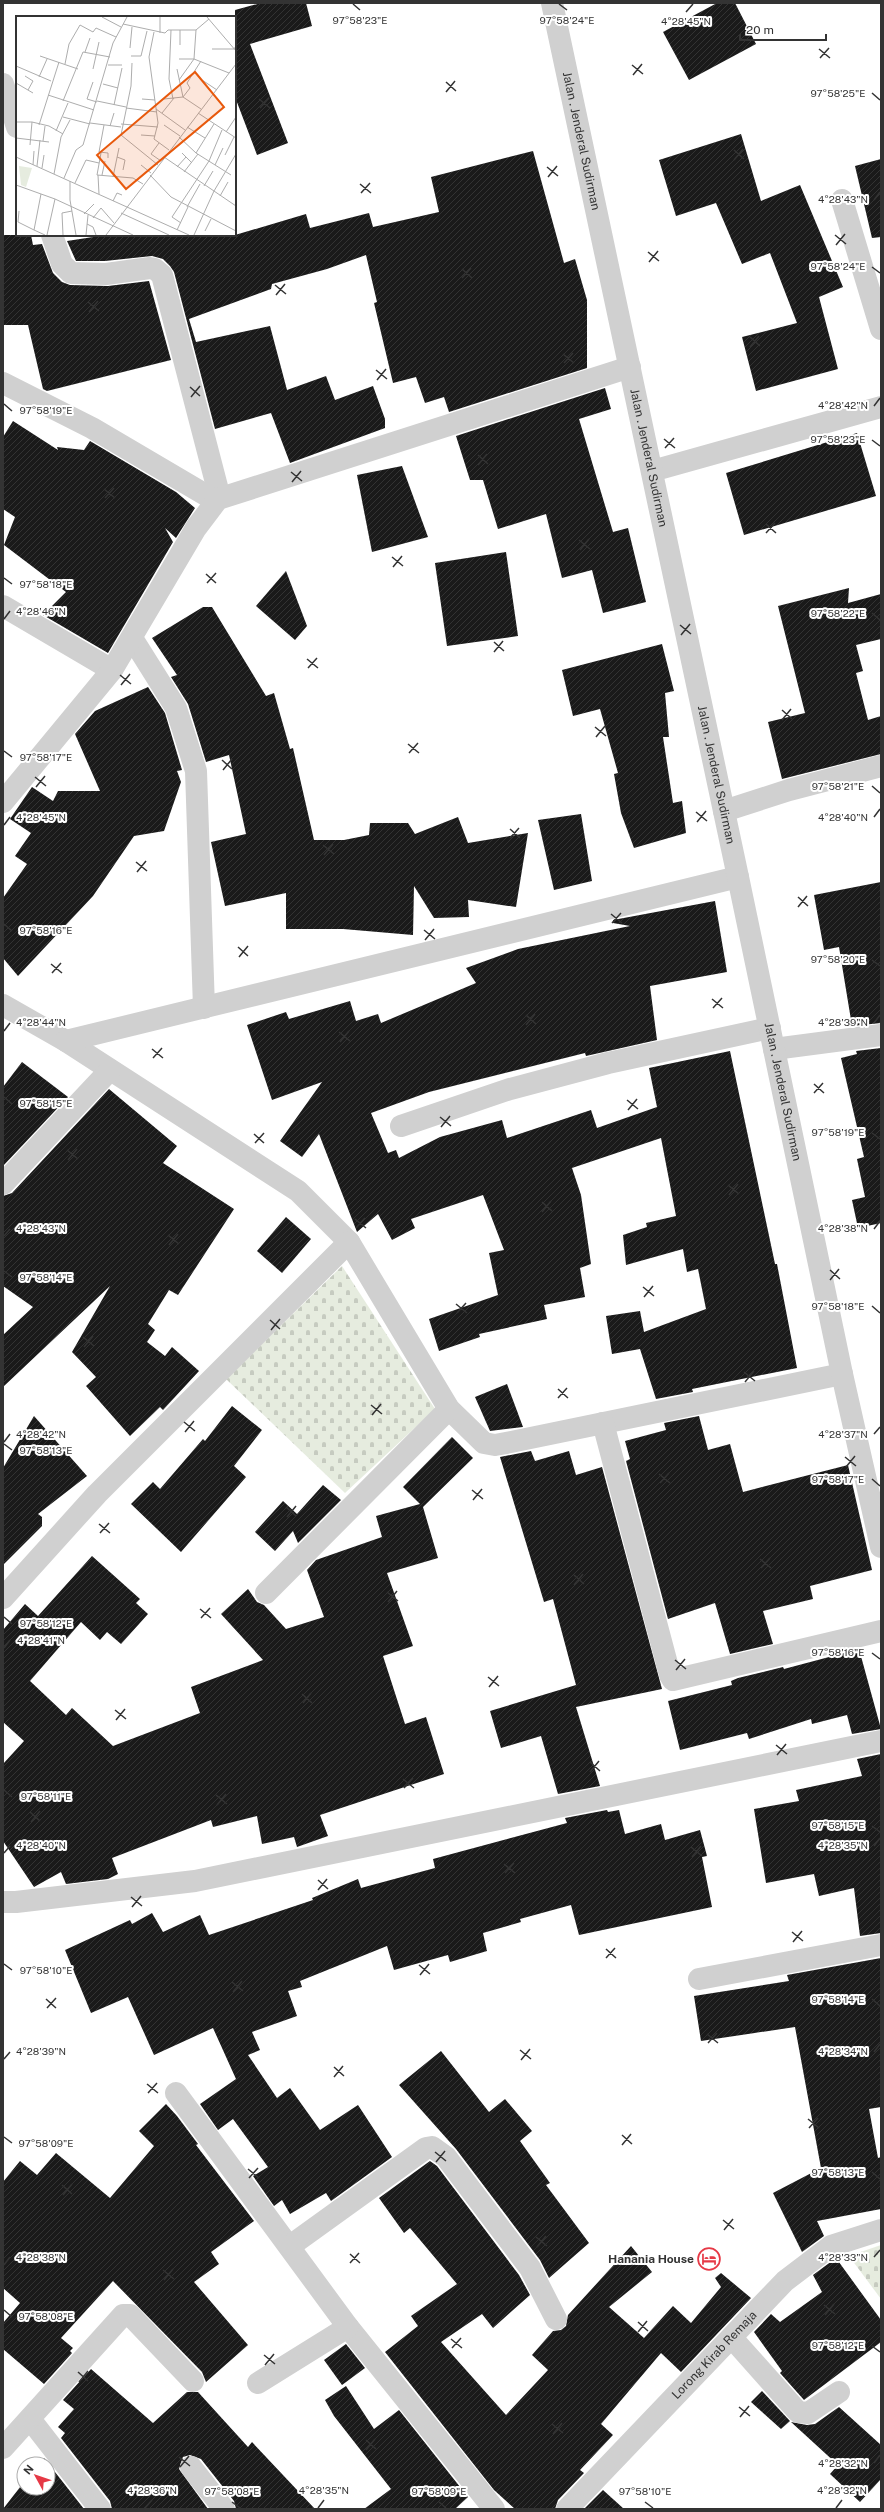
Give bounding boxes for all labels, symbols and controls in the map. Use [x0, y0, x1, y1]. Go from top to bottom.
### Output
text: 97°58'23"E [333, 14, 387, 26]
text: 97°58'24"E [540, 14, 594, 26]
text: 4°28'45"N [661, 15, 711, 27]
inset map [16, 16, 236, 236]
scale bar [740, 16, 826, 42]
text: 20 m [746, 23, 774, 37]
street label: Jalan . Jenderal Sudirman [560, 70, 603, 211]
text: 97°58'25"E [811, 87, 865, 99]
text: 4°28'43"N [818, 193, 868, 205]
text: 97°58'24"E [811, 260, 865, 272]
street label: Jalan . Jenderal Sudirman [627, 387, 670, 528]
text: 4°28'42"N [818, 399, 868, 411]
text: 97°58'19"E [20, 404, 72, 416]
text: 97°58'23"E [811, 433, 865, 445]
text: 97°58'18"E [19, 578, 73, 590]
text: 4°28'46"N [16, 605, 66, 617]
text: 97°58'22"E [811, 607, 865, 619]
street label: Jalan . Jenderal Sudirman [695, 704, 738, 845]
text: 97°58'17"E [20, 751, 72, 763]
text: 97°58'21"E [812, 780, 864, 792]
text: 4°28'45"N [16, 811, 66, 823]
text: 4°28'40"N [818, 811, 868, 823]
text: 97°58'16"E [20, 924, 72, 936]
text: 97°58'20"E [811, 953, 865, 965]
text: 4°28'44"N [16, 1016, 66, 1028]
text: 4°28'39"N [818, 1016, 868, 1028]
street label: Jalan . Jenderal Sudirman [762, 1021, 804, 1162]
text: 97°58'15"E [20, 1097, 73, 1109]
text: 97°58'19"E [812, 1126, 864, 1138]
text: 4°28'43"N [16, 1222, 66, 1234]
text: 4°28'38"N [818, 1222, 868, 1234]
text: 97°58'14"E [20, 1271, 72, 1283]
text: 97°58'18"E [811, 1300, 865, 1312]
text: 4°28'42"N [16, 1428, 66, 1440]
text: 4°28'37"N [818, 1428, 868, 1440]
text: 97°58'13"E [20, 1444, 72, 1456]
text: 97°58'17"E [812, 1473, 864, 1485]
text: 97°58'12"E [20, 1617, 72, 1629]
text: 4°28'41"N [17, 1634, 65, 1646]
text: 97°58'16"E [812, 1646, 864, 1658]
text: 97°58'11"E [21, 1790, 71, 1802]
text: 97°58'15"E [812, 1819, 865, 1831]
text: 4°28'40"N [16, 1839, 66, 1851]
text: 4°28'35"N [818, 1839, 868, 1851]
text: 97°58'10"E [20, 1964, 72, 1976]
text: 97°58'14"E [812, 1993, 864, 2005]
text: 4°28'39"N [16, 2045, 66, 2057]
text: 4°28'34"N [818, 2045, 868, 2057]
text: 97°58'09"E [19, 2137, 73, 2149]
text: 97°58'13"E [812, 2166, 864, 2178]
hotel icon: Hanania House [696, 2246, 722, 2272]
text: 4°28'38"N [16, 2251, 66, 2263]
text: 4°28'33"N [818, 2251, 868, 2263]
place label: Hanania House [608, 2252, 694, 2266]
street label: Lorong Kirab Remaja [669, 2308, 759, 2402]
text: 97°58'08"E [18, 2310, 74, 2322]
text: 97°58'12"E [812, 2339, 864, 2351]
north arrow [16, 2456, 56, 2496]
text: 4°28'32"N [818, 2457, 868, 2469]
text: N [21, 2462, 36, 2477]
text: 4°28'36"N [127, 2484, 177, 2496]
text: 4°28'35"N [299, 2484, 349, 2496]
text: 4°28'32"N [817, 2484, 867, 2496]
text: 97°58'08"E [204, 2485, 260, 2497]
text: 97°58'09"E [412, 2485, 466, 2497]
text: 97°58'10"E [619, 2485, 671, 2497]

